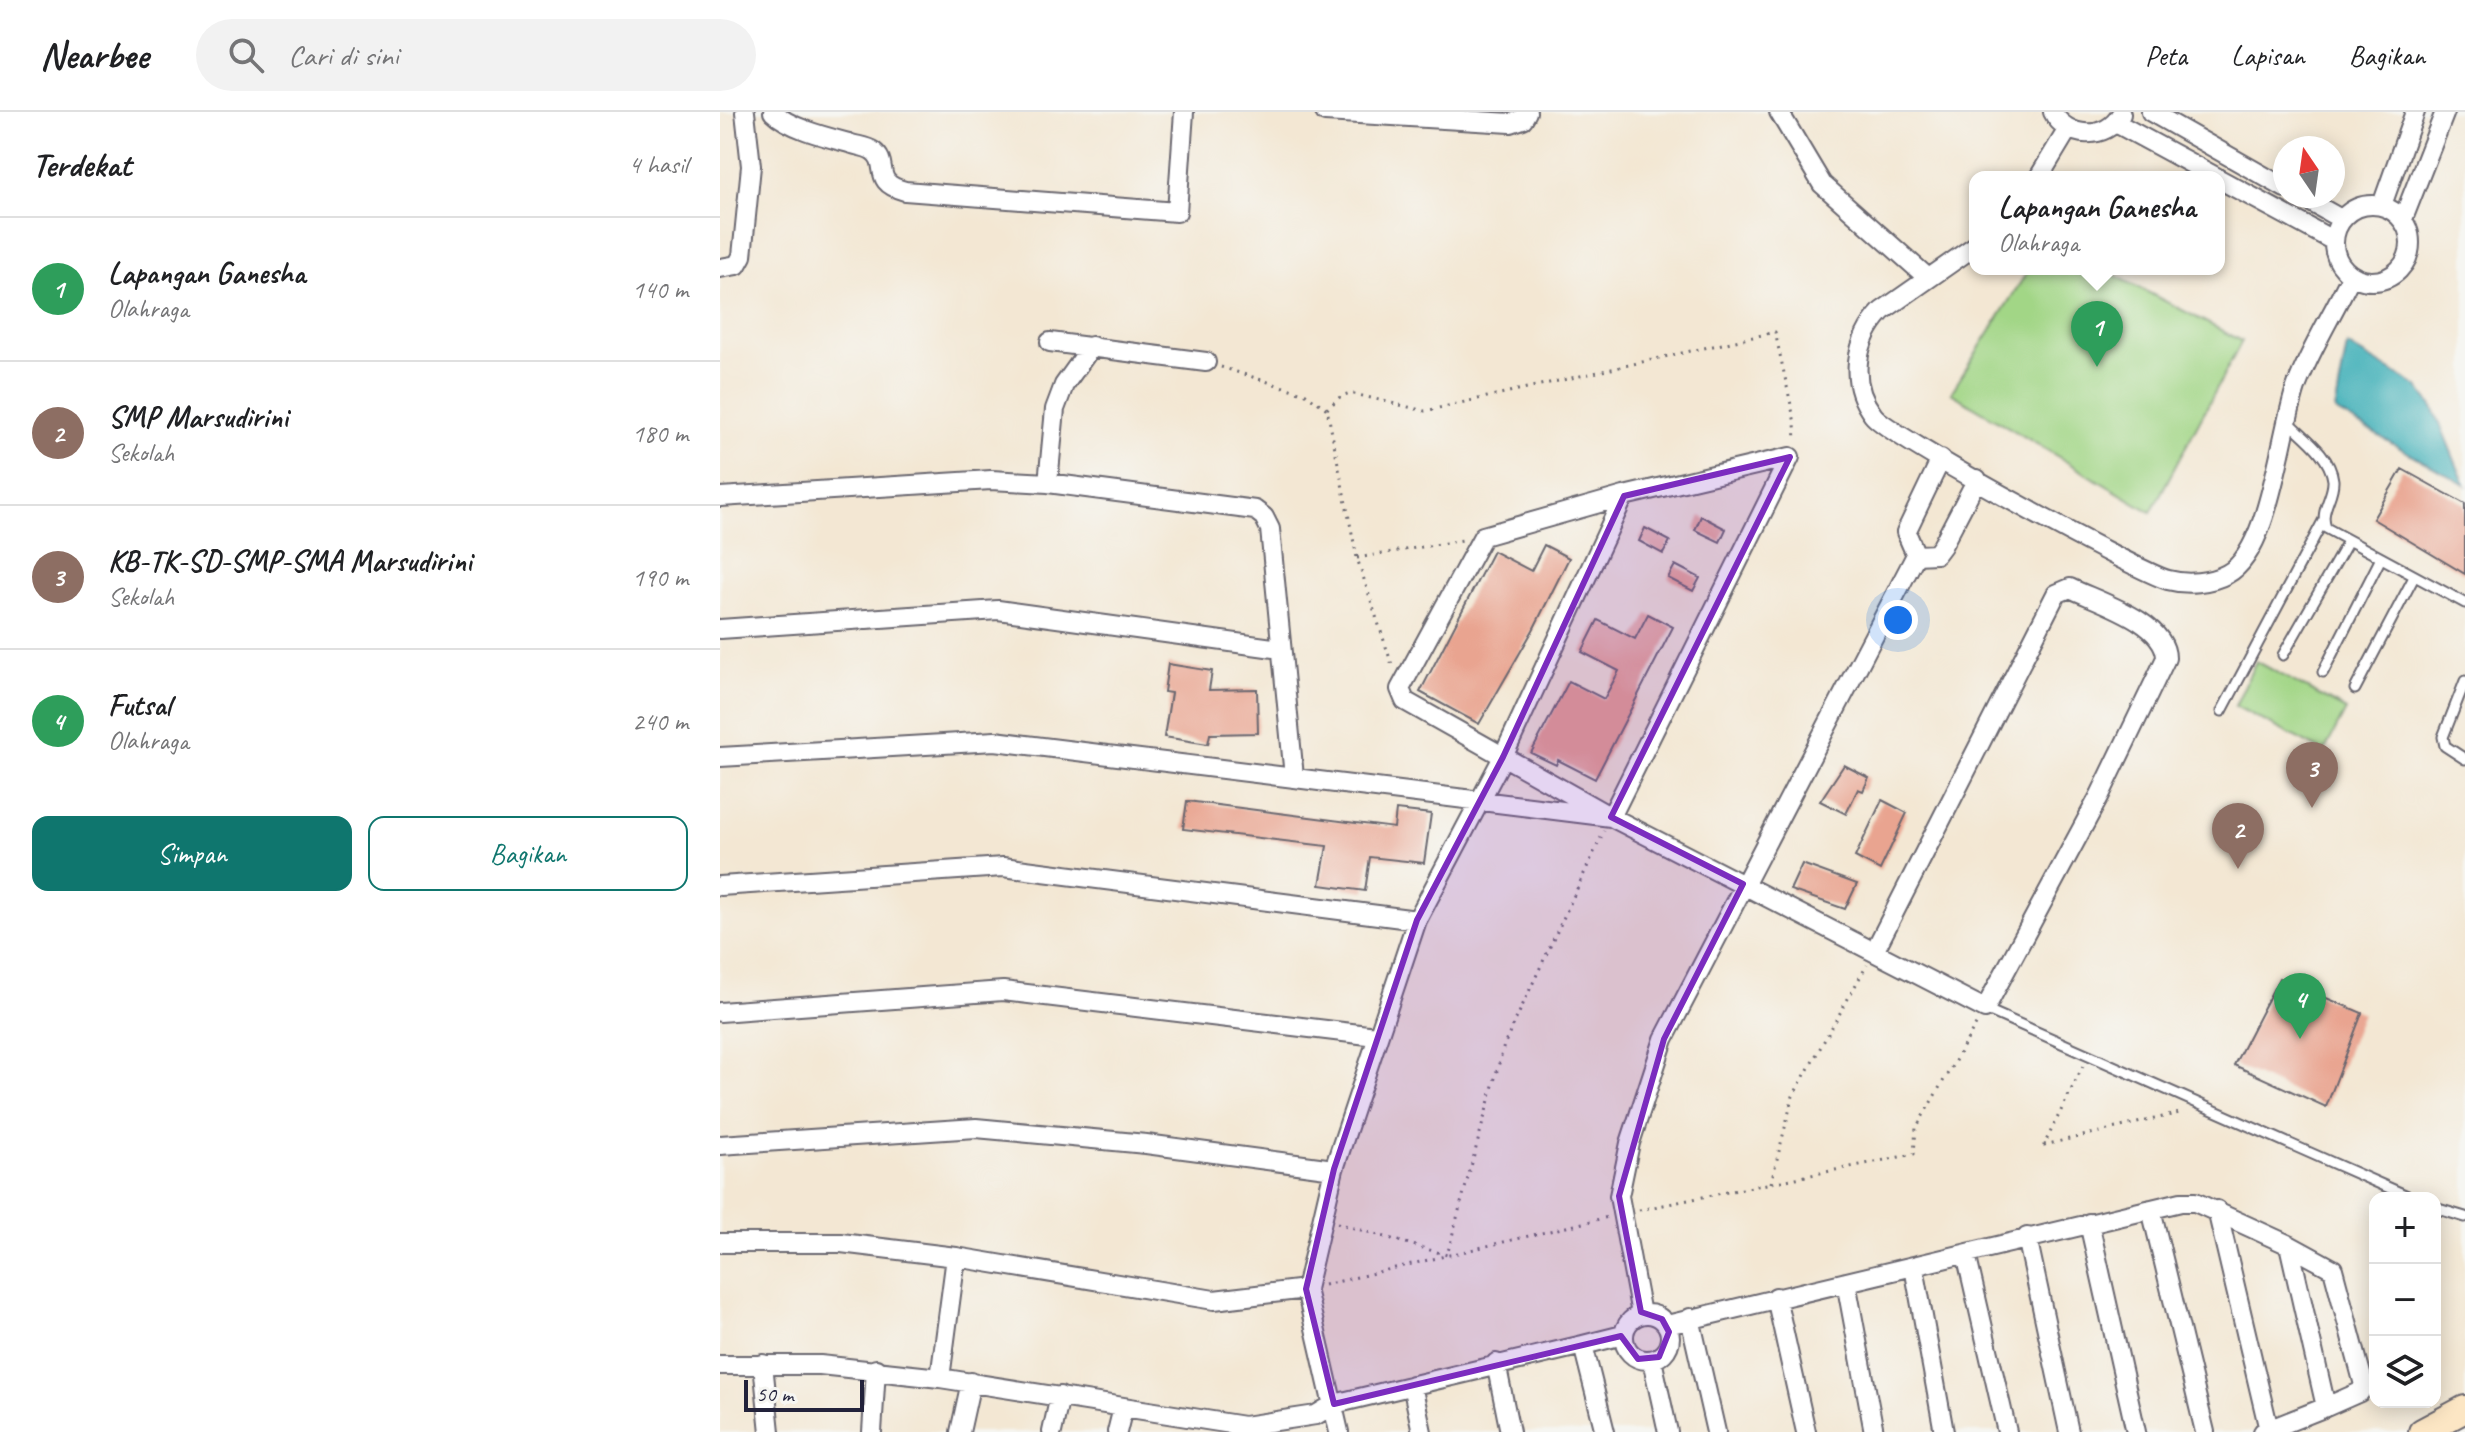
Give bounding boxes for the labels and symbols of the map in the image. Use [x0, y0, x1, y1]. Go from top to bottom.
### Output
north arrow [2273, 136, 2345, 208]
pin: 1 [2071, 301, 2123, 367]
your location [1878, 600, 1918, 640]
pin: 3 [2286, 742, 2338, 808]
pin: 2 [2212, 803, 2264, 869]
pin: 4 [2274, 973, 2326, 1039]
scale bar [744, 1376, 864, 1412]

